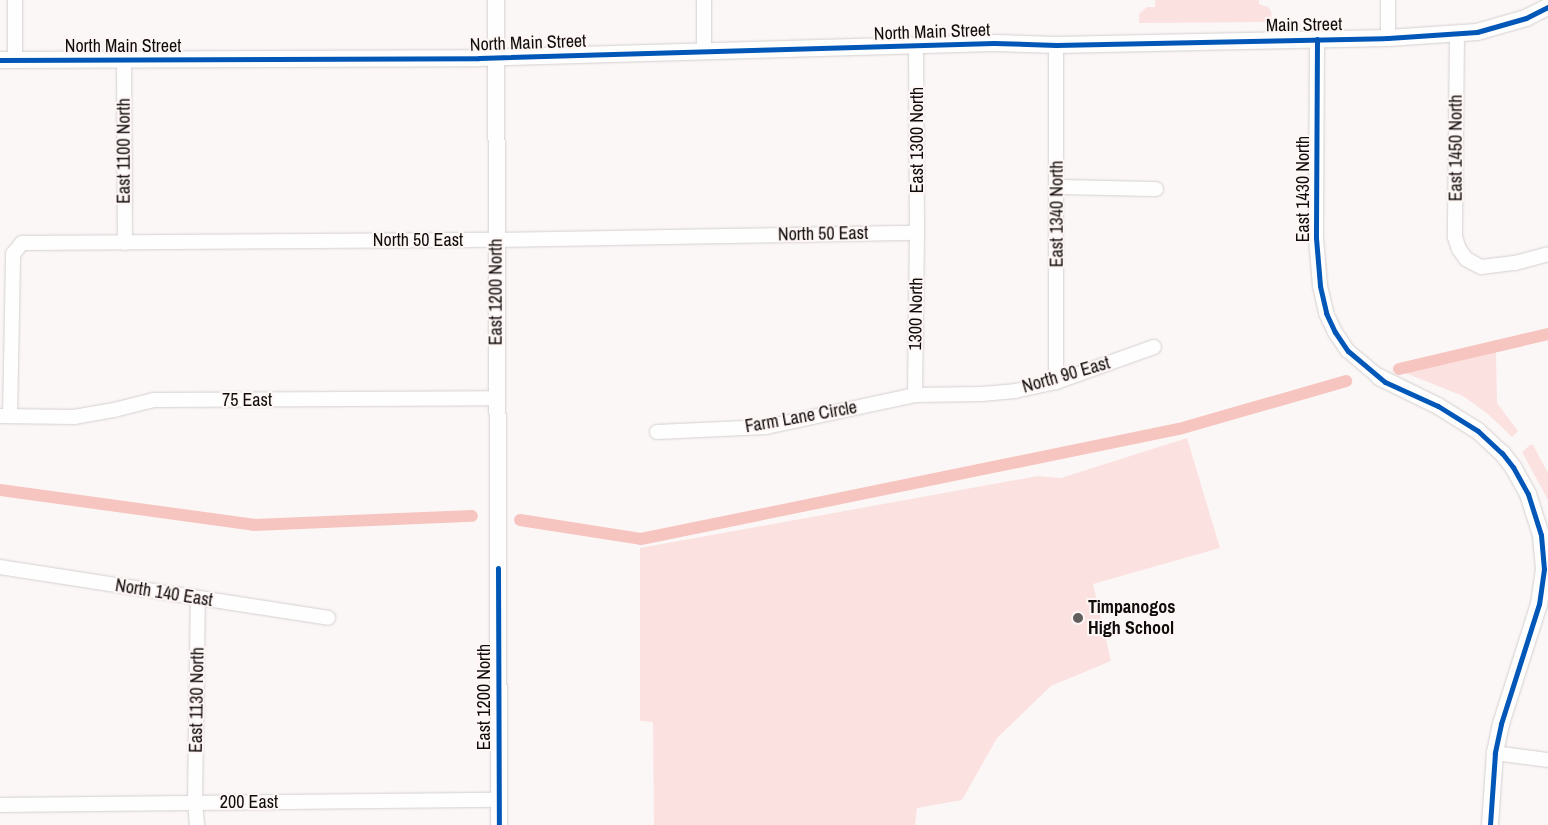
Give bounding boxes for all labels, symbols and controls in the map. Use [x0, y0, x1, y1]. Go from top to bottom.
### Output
street label: Main Street [1266, 14, 1342, 36]
street label: North Main Street [873, 19, 991, 45]
street label: North Main Street [469, 30, 587, 56]
street label: North Main Street [65, 35, 181, 57]
street label: East 1300 North [906, 87, 928, 193]
street label: East 1450 North [1445, 95, 1467, 201]
street label: East 1100 North [113, 98, 135, 204]
street label: East 1430 North [1292, 136, 1314, 242]
street label: East 1340 North [1046, 161, 1068, 267]
street label: North 50 East [778, 222, 868, 246]
street label: North 50 East [373, 229, 463, 251]
street label: East 1200 North [485, 239, 507, 345]
street label: 1300 North [905, 277, 927, 351]
street label: North 90 East [1020, 352, 1112, 398]
street label: 75 East [222, 389, 272, 411]
street label: Farm Lane Circle [743, 397, 859, 437]
street label: North 140 East [114, 575, 214, 611]
place label: Timpanogos High School [1088, 597, 1175, 640]
marker: Timpanogos High School [1072, 612, 1084, 624]
street label: East 1200 North [473, 644, 495, 750]
street label: East 1130 North [185, 647, 209, 753]
street label: 200 East [220, 791, 278, 813]

